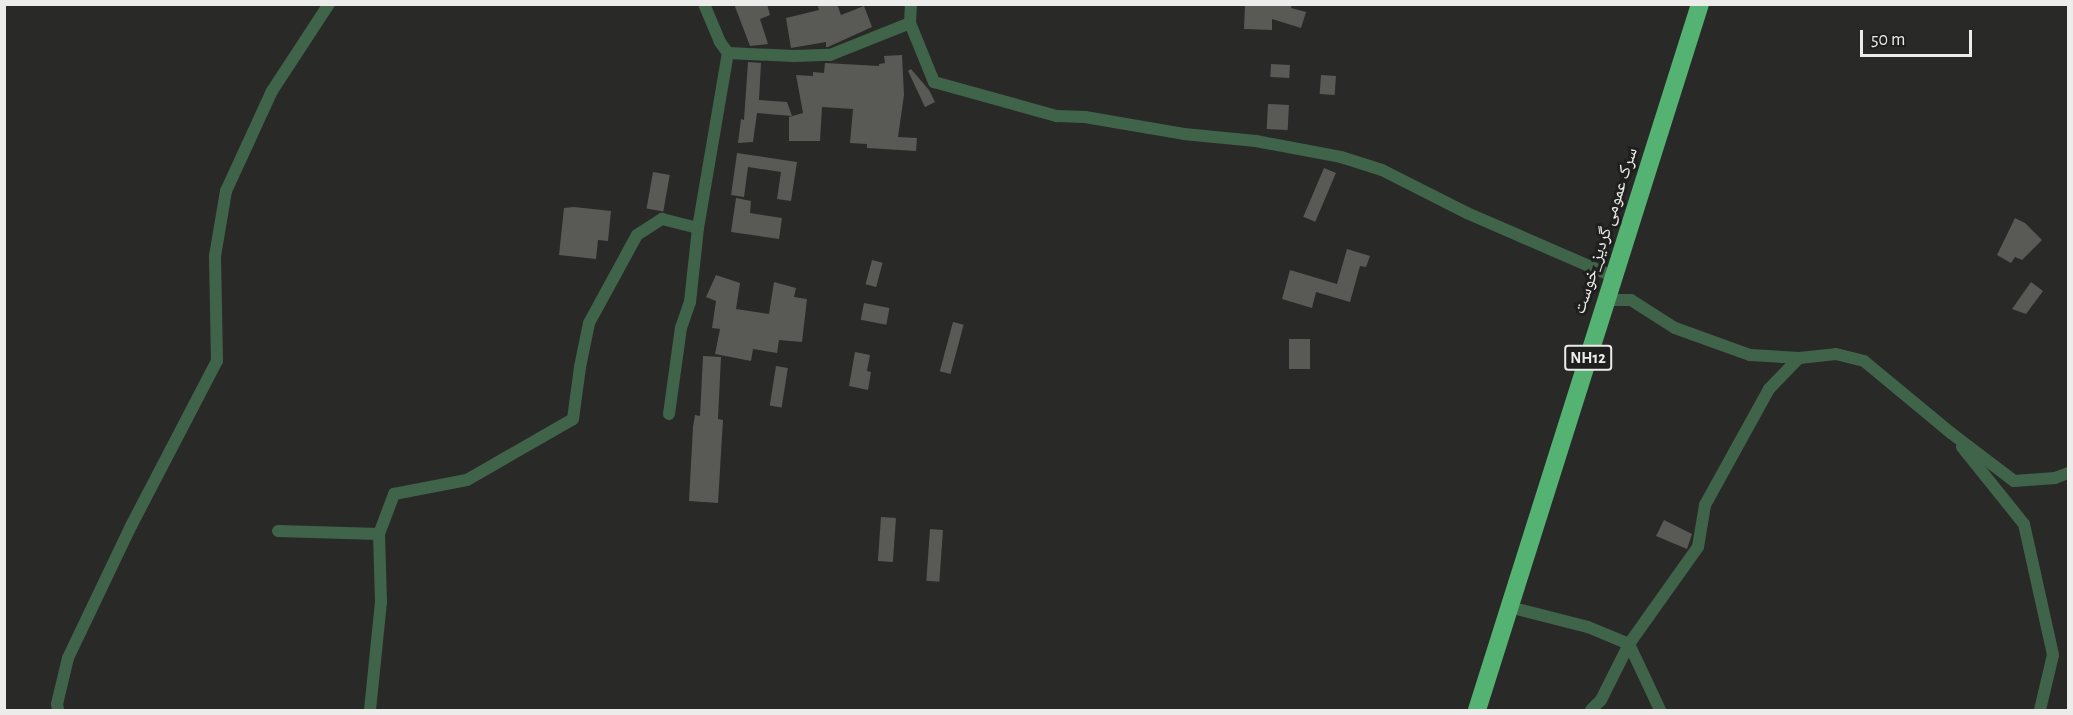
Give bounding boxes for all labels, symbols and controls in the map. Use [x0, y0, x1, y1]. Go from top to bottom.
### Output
scale bar [1863, 18, 1976, 56]
text: 50 m [1871, 31, 1905, 49]
street label: سرک عمومی گردیز_خوست [1569, 145, 1643, 317]
road number: NH12 [1564, 345, 1612, 371]

